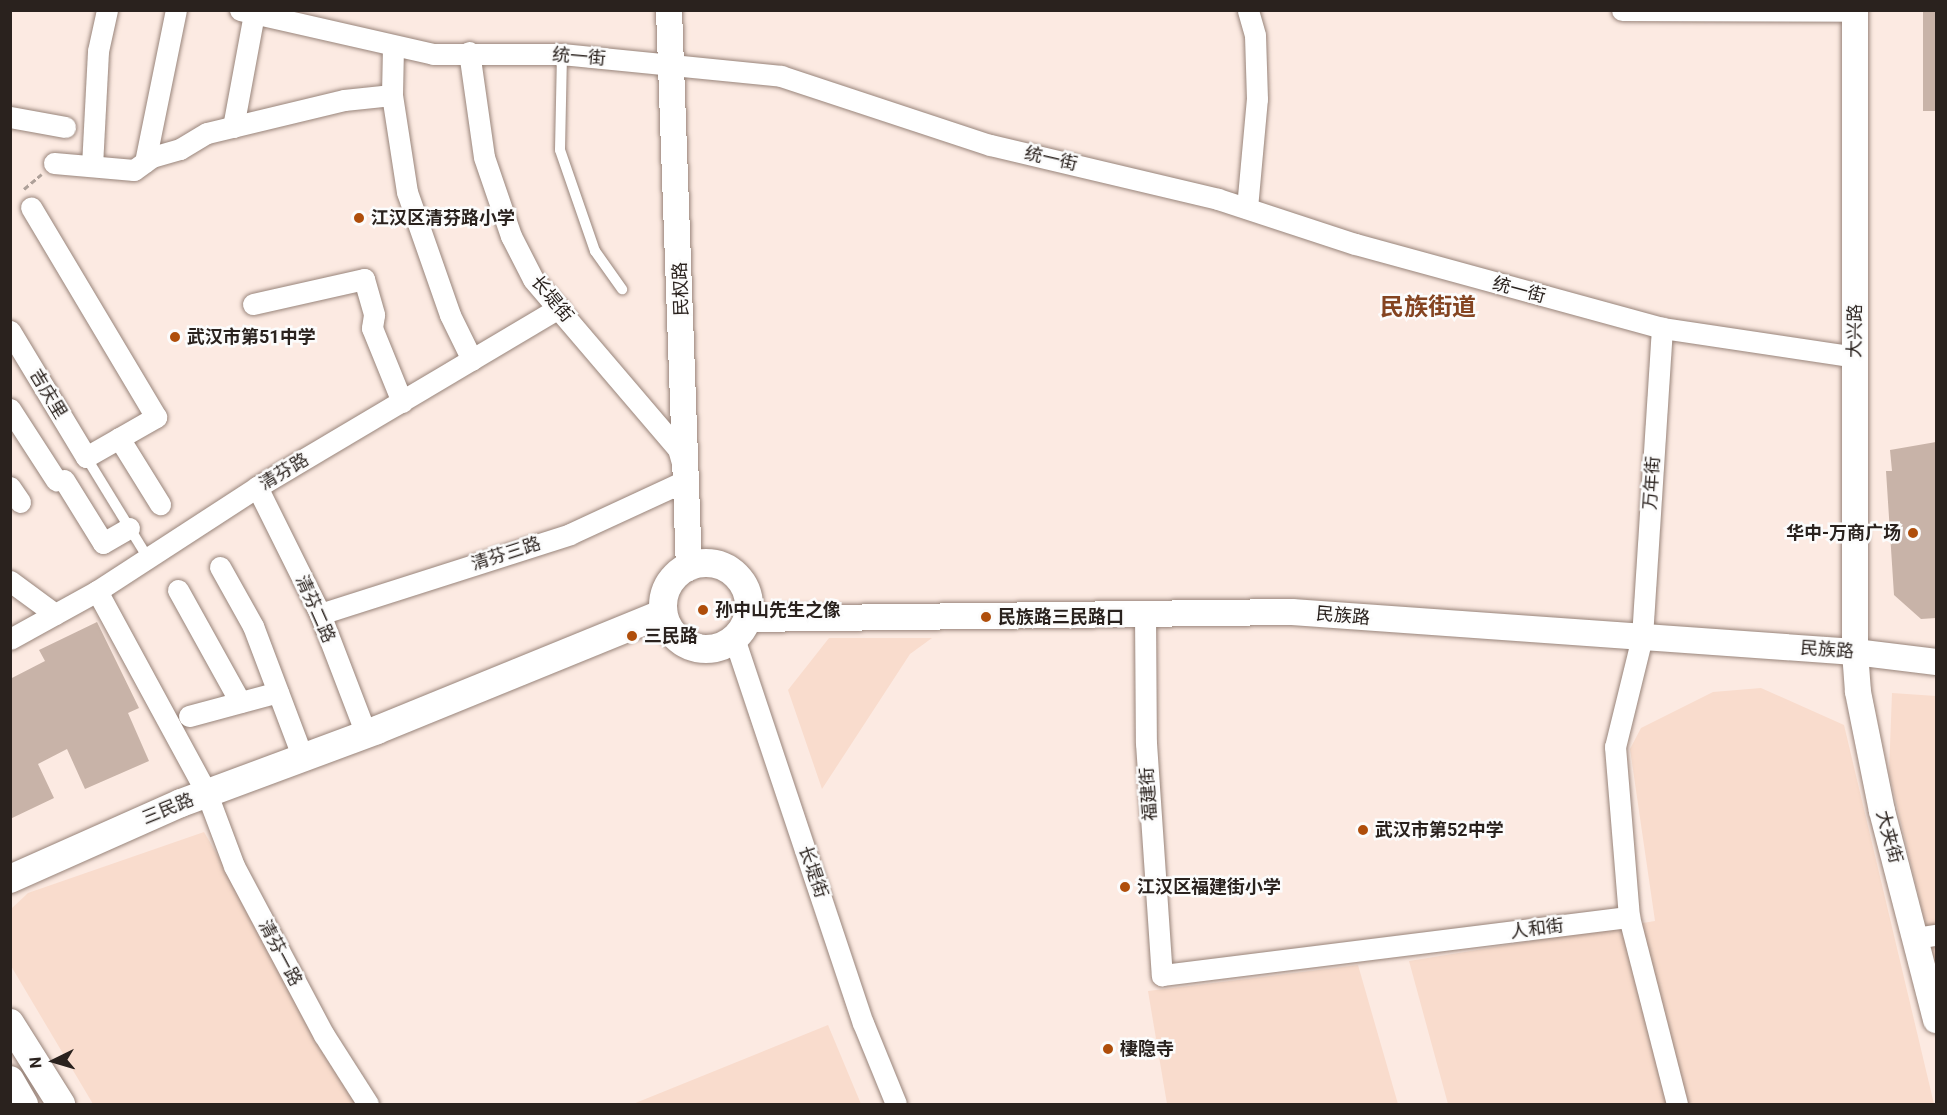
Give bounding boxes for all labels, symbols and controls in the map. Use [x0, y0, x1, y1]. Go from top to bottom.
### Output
street label: 统一街 [551, 44, 607, 70]
street label: 统一街 [1022, 142, 1080, 176]
place label: 江汉区清芬路小学 [371, 207, 515, 229]
marker: 江汉区清芬路小学 [352, 211, 366, 225]
street label: 民权路 [669, 262, 693, 316]
street label: 长堤街 [526, 271, 578, 327]
street label: 统一街 [1490, 273, 1548, 307]
district label: 民族街道 [1380, 294, 1476, 322]
street label: 大兴路 [1844, 304, 1866, 358]
place label: 武汉市第51中学 [187, 326, 316, 348]
marker: 武汉市第51中学 [168, 330, 182, 344]
street label: 吉庆里 [25, 365, 71, 423]
street label: 清芬路 [255, 449, 313, 495]
street label: 万年街 [1639, 455, 1665, 511]
place label: 华中-万商广场 [1786, 522, 1901, 544]
marker: 华中-万商广场 [1906, 526, 1920, 540]
street label: 清芬三路 [468, 533, 544, 575]
street label: 清芬二路 [290, 572, 340, 646]
place label: 孙中山先生之像 [715, 599, 841, 621]
marker: 孙中山先生之像 [696, 603, 710, 617]
street label: 民族路 [1315, 603, 1371, 629]
place label: 民族路三民路口 [998, 606, 1124, 628]
marker: 民族路三民路口 [979, 610, 993, 624]
place label: 三民路 [644, 625, 698, 647]
marker: 三民路 [625, 629, 639, 643]
street label: 民族路 [1799, 637, 1855, 663]
street label: 福建街 [1136, 766, 1162, 822]
street label: 三民路 [139, 789, 197, 829]
street label: 大夹街 [1872, 808, 1906, 866]
place label: 武汉市第52中学 [1375, 819, 1504, 841]
marker: 武汉市第52中学 [1356, 823, 1370, 837]
street label: 长堤街 [794, 843, 832, 901]
place label: 江汉区福建街小学 [1137, 876, 1281, 898]
marker: 江汉区福建街小学 [1118, 880, 1132, 894]
street label: 人和街 [1509, 915, 1565, 943]
street label: 清芬一路 [254, 916, 306, 990]
north arrow [24, 1031, 84, 1091]
place label: 棲隐寺 [1120, 1038, 1174, 1060]
marker: 棲隐寺 [1101, 1042, 1115, 1056]
text: N [26, 1056, 46, 1069]

